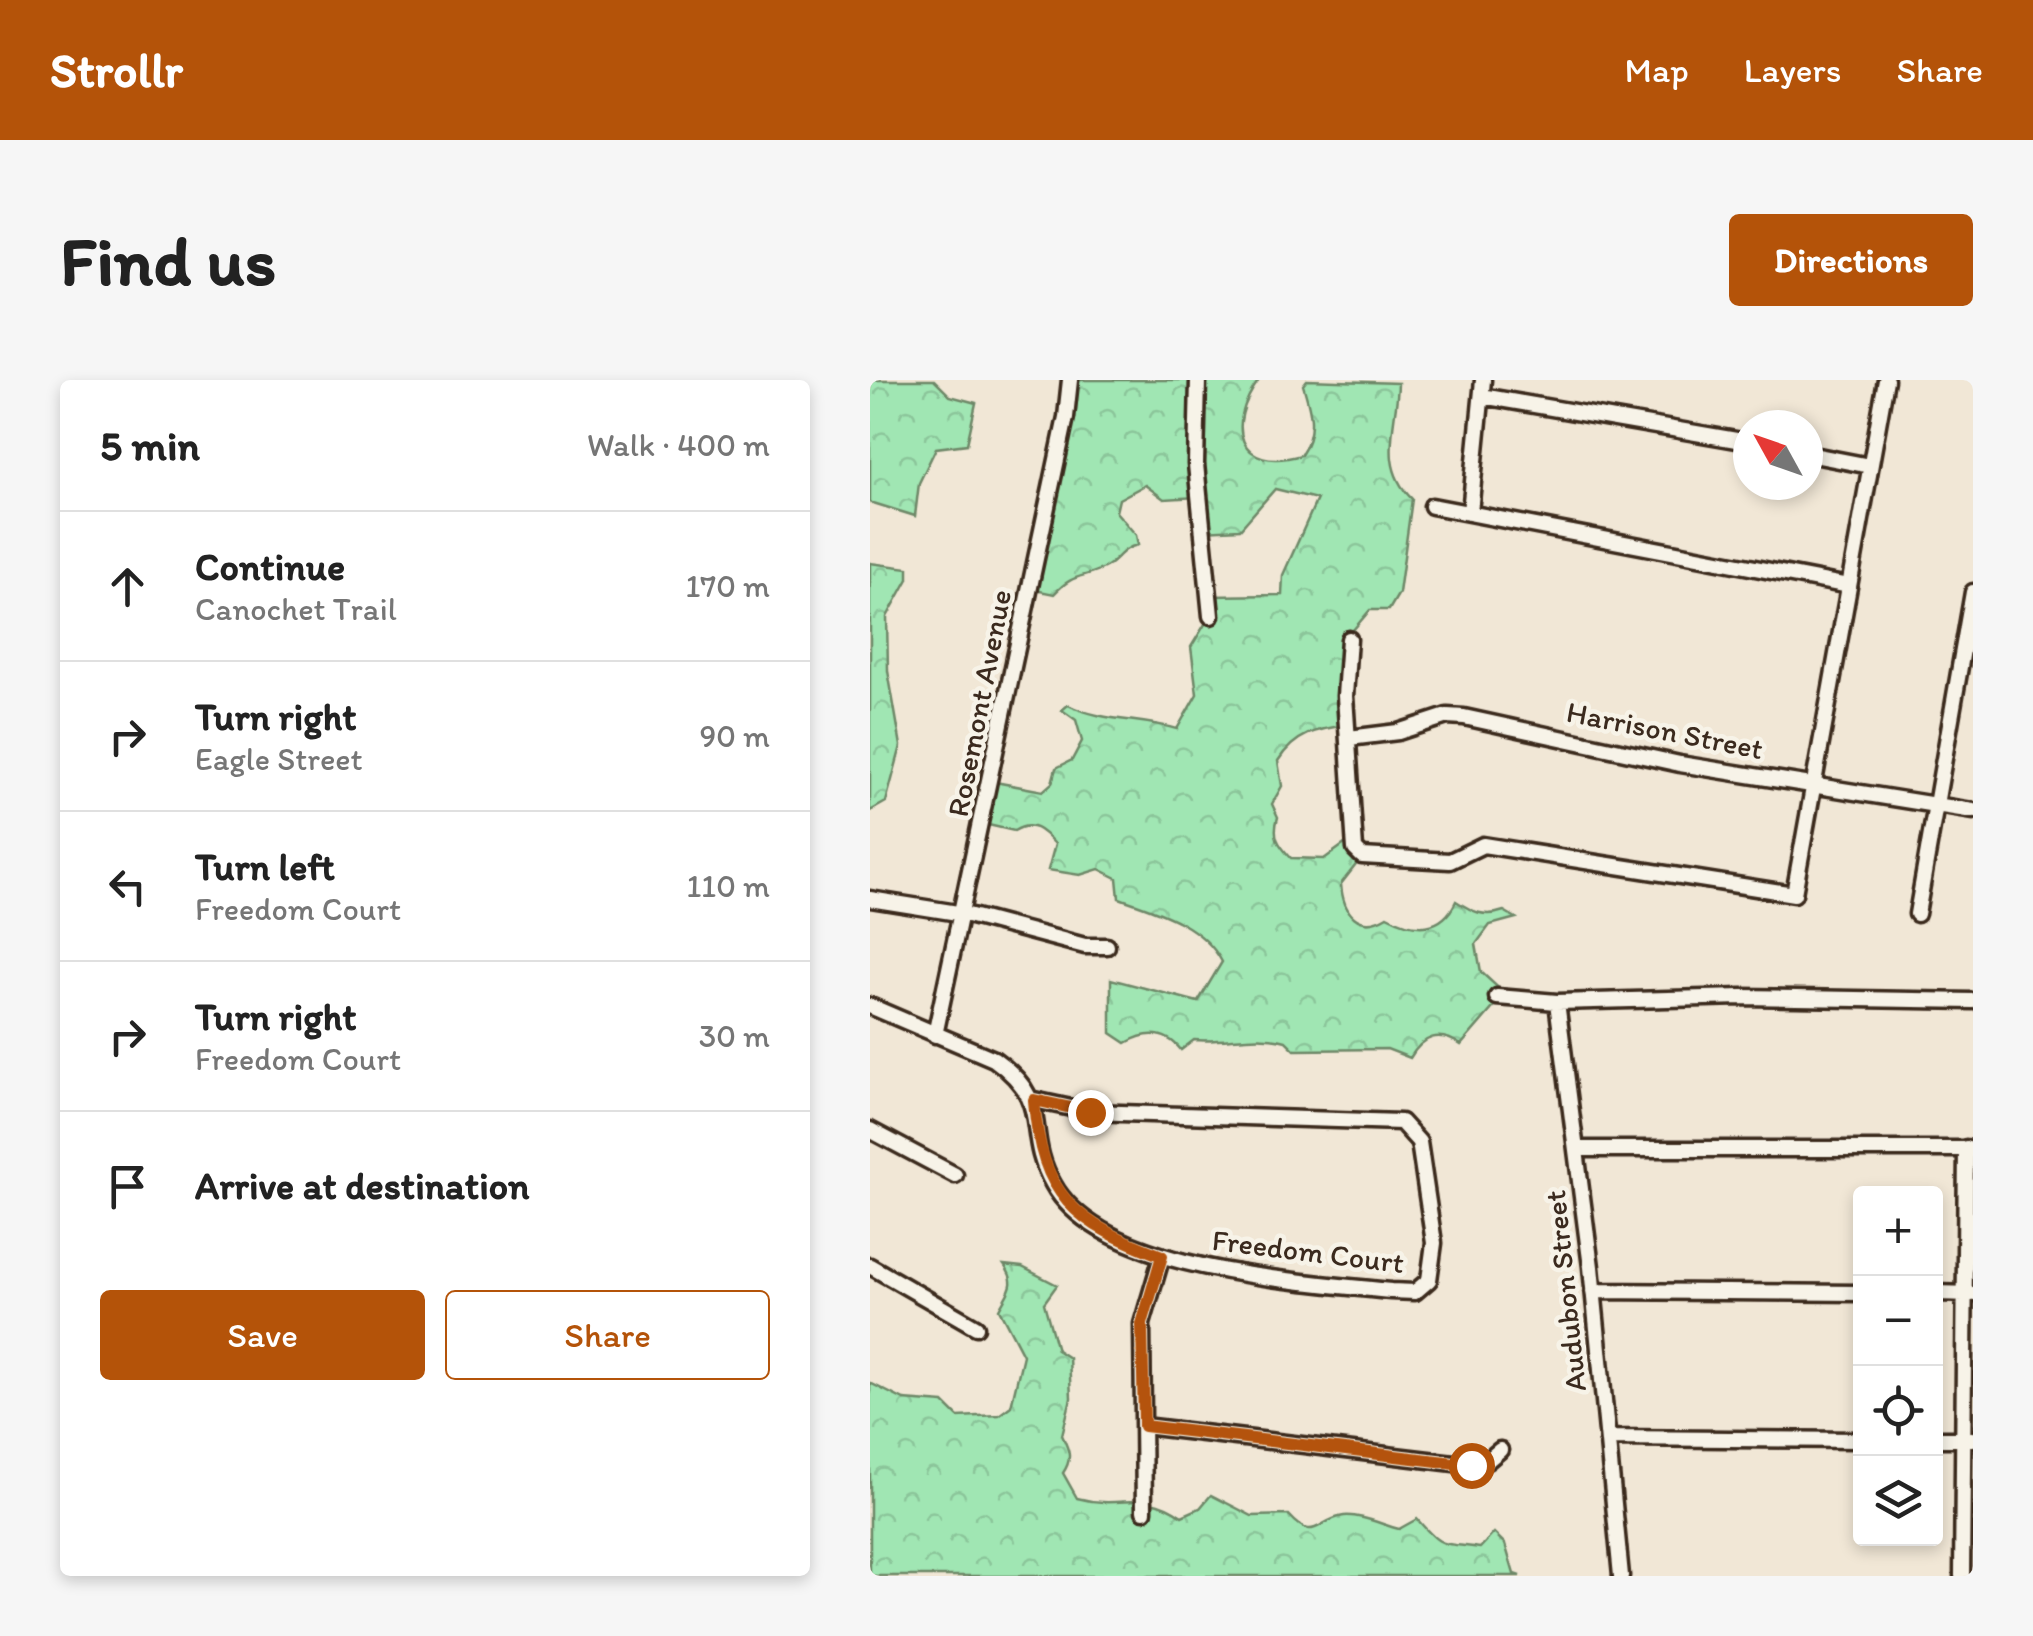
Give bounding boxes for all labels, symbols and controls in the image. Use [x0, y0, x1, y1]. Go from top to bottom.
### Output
text: Strollr [50, 41, 183, 99]
text: Map [1625, 49, 1689, 91]
text: Layers [1744, 49, 1841, 91]
text: Share [1896, 49, 1983, 91]
button: Directions [1729, 214, 1973, 306]
text: Find us [60, 218, 276, 303]
north arrow [1733, 410, 1823, 500]
text: 5 min [100, 420, 200, 471]
text: Walk · 400 m [587, 426, 770, 464]
text: Continue [195, 544, 345, 590]
icon: ahead [100, 559, 155, 614]
text: 170 m [685, 567, 770, 605]
street label: Rosemont Avenue [939, 586, 1019, 820]
text: Canochet Trail [195, 590, 397, 628]
street label: Harrison Street [1564, 693, 1766, 767]
text: Turn right [195, 694, 357, 740]
icon: right [100, 709, 155, 764]
text: 90 m [699, 717, 770, 755]
text: Eagle Street [195, 740, 363, 778]
text: Turn left [195, 844, 335, 890]
icon: left [100, 859, 155, 914]
text: 110 m [686, 867, 770, 905]
text: Freedom Court [195, 890, 401, 928]
text: Turn right [195, 994, 357, 1040]
icon: right [100, 1009, 155, 1064]
text: 30 m [699, 1017, 770, 1055]
text: Freedom Court [195, 1040, 401, 1078]
route end [1068, 1090, 1114, 1136]
icon: arrive [100, 1159, 155, 1214]
text: Arrive at destination [195, 1163, 530, 1209]
map controls [1853, 1186, 1943, 1546]
button: + [1853, 1186, 1943, 1276]
street label: Audubon Street [1536, 1188, 1594, 1394]
street label: Freedom Court [1210, 1221, 1406, 1281]
button: − [1853, 1276, 1943, 1366]
button: Save [100, 1290, 425, 1380]
button: Share [445, 1290, 770, 1380]
button: locate [1853, 1366, 1943, 1456]
route start [1449, 1443, 1495, 1489]
button: layers [1853, 1456, 1943, 1546]

